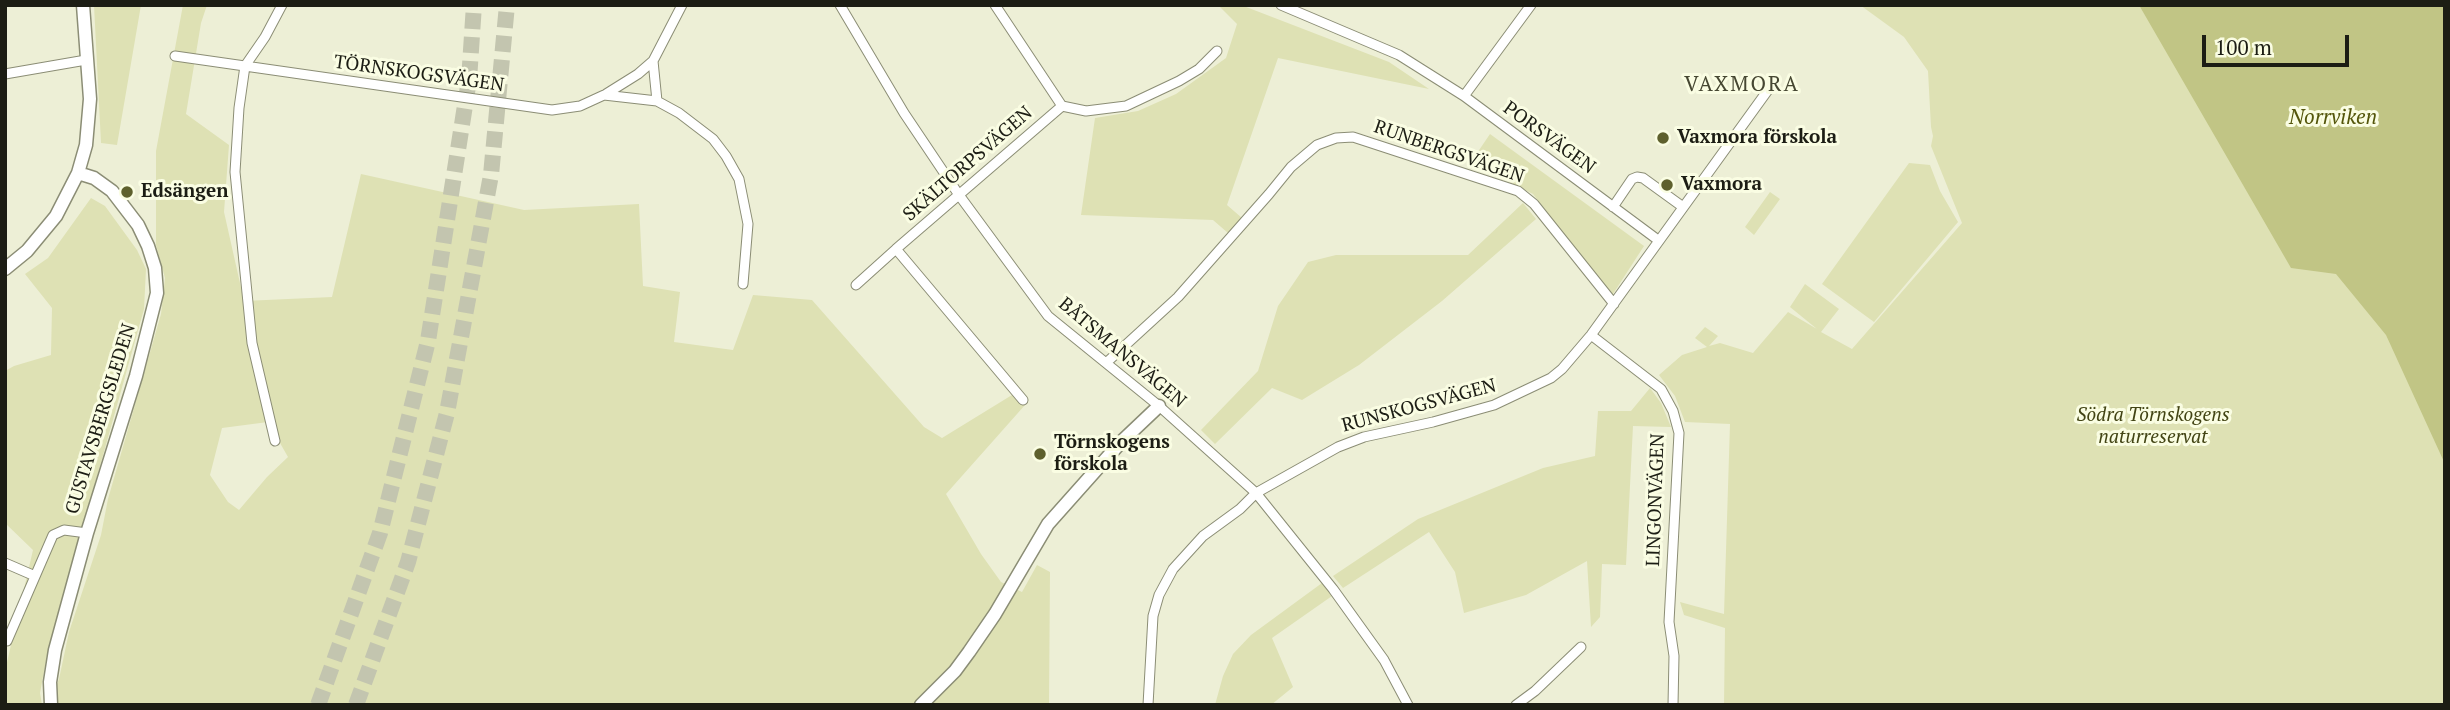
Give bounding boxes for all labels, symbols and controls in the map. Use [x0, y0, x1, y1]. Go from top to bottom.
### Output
scale bar [2205, 21, 2352, 65]
text: 100 m [2215, 33, 2272, 61]
street label: TÖRNSKOGSVÄGEN [332, 51, 506, 97]
district label: VAXMORA [1685, 72, 1799, 98]
street label: PORSVÄGEN [1498, 97, 1600, 179]
street label: SKÄLTORPSVÄGEN [899, 102, 1037, 226]
water label: Norrviken [2289, 105, 2377, 131]
street label: RUNBERGSVÄGEN [1371, 116, 1527, 188]
place label: Vaxmora förskola [1677, 127, 1837, 149]
marker: Vaxmora förskola [1655, 130, 1671, 146]
place label: Vaxmora [1681, 174, 1762, 196]
marker: Vaxmora [1659, 177, 1675, 193]
place label: Edsängen [141, 181, 228, 203]
marker: Edsängen [119, 184, 135, 200]
street label: BÅTSMANSVÄGEN [1054, 293, 1190, 413]
street label: GUSTAVSBERGSLEDEN [61, 321, 141, 517]
street label: RUNSKOGSVÄGEN [1339, 374, 1499, 438]
park label: Södra Törnskogens naturreservat [2076, 405, 2230, 449]
place label: Törnskogens förskola [1054, 432, 1170, 476]
street label: LINGONVÄGEN [1642, 433, 1670, 567]
marker: Törnskogens förskola [1032, 446, 1048, 462]

